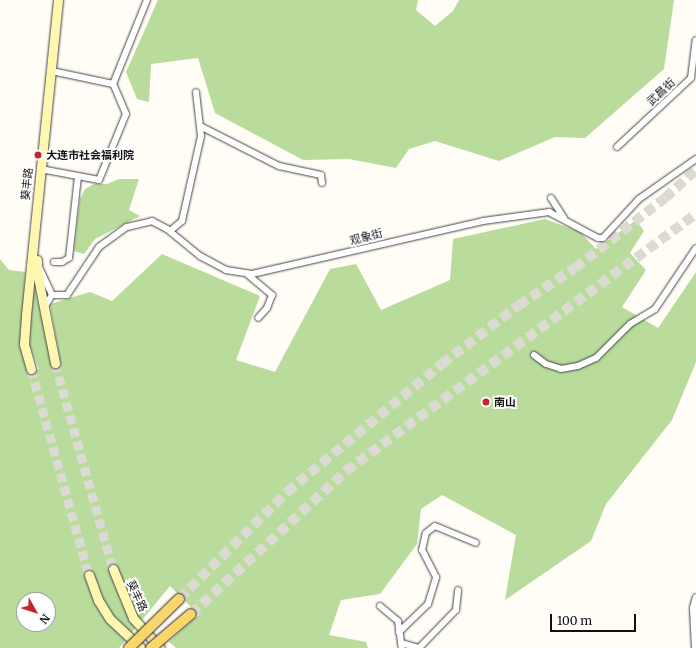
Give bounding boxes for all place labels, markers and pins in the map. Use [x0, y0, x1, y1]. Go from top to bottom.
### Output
place label: 大连市社会福利院 [46, 148, 134, 162]
marker: 大连市社会福利院 [33, 150, 43, 160]
place label: 南山 [494, 395, 516, 409]
marker: 南山 [481, 397, 491, 407]

